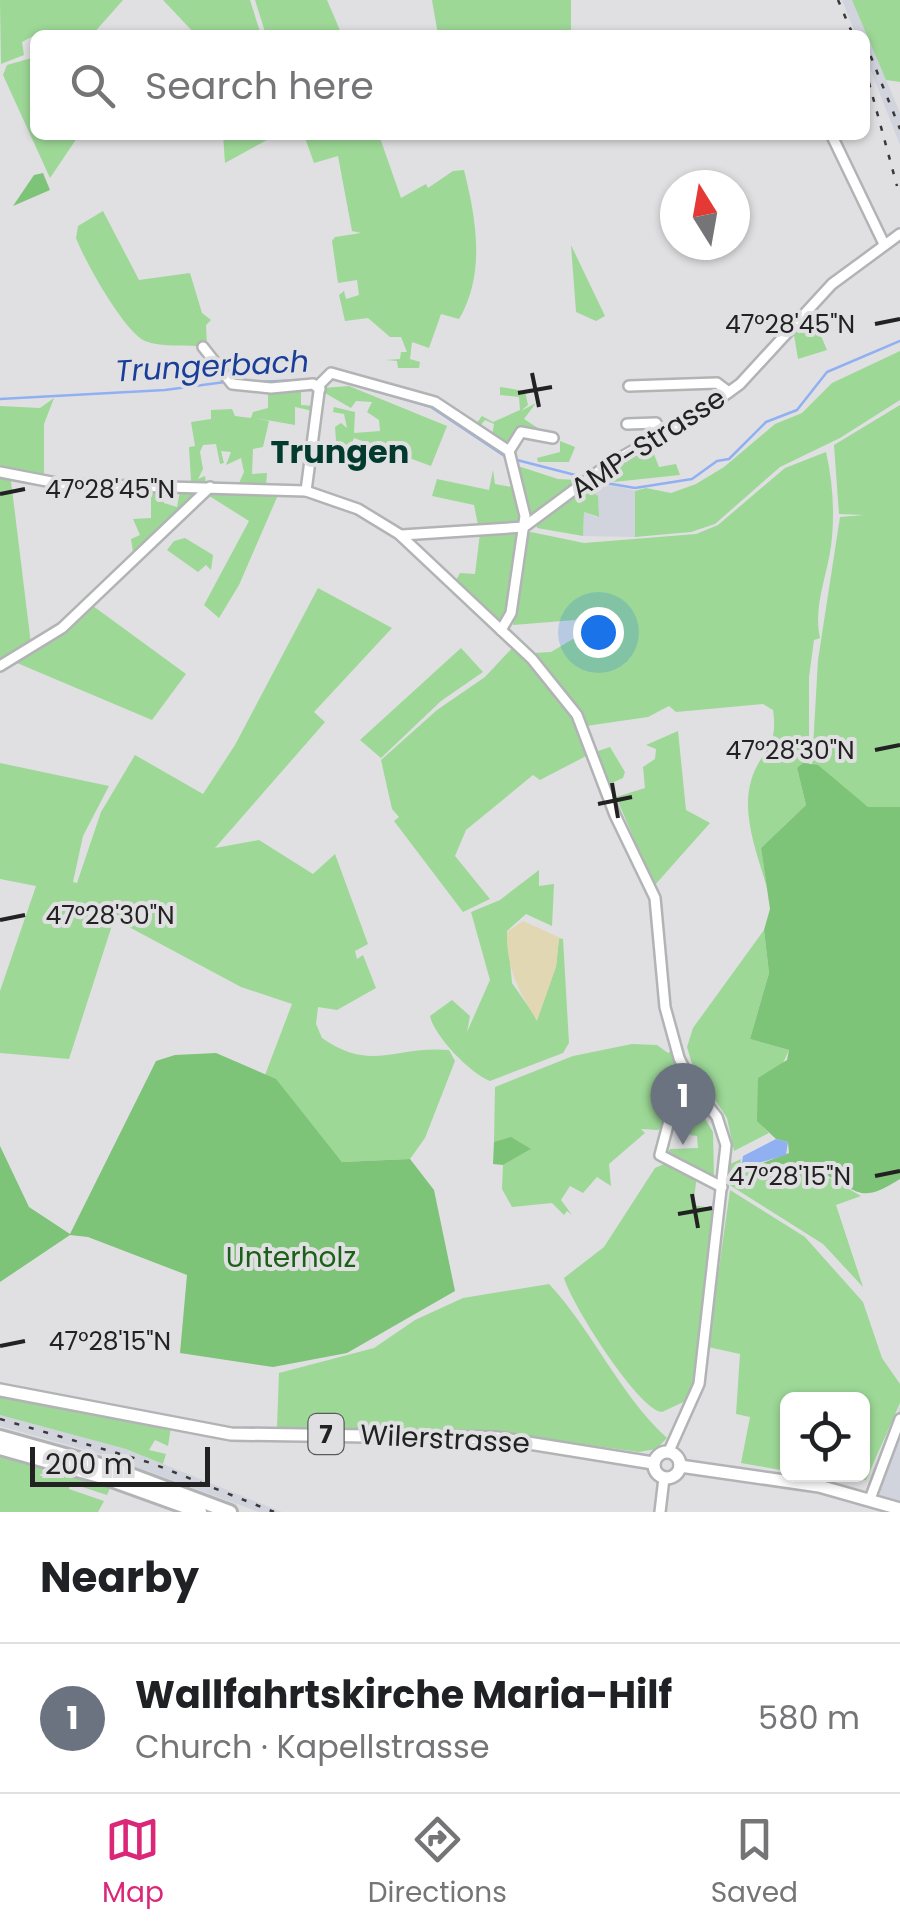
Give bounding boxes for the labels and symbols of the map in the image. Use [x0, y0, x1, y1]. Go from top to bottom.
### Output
north arrow [660, 170, 750, 260]
text: 47°28'45"N [725, 307, 855, 342]
water label: Trungerbach [114, 339, 310, 393]
street label: AMP-Strasse [563, 378, 733, 508]
district label: Trungen [271, 429, 409, 474]
text: 47°28'45"N [45, 472, 175, 507]
your location [573, 607, 624, 658]
text: 47°28'30"N [725, 733, 855, 768]
text: 47°28'30"N [45, 898, 175, 933]
pin: 1 [650, 1062, 716, 1145]
text: 47°28'15"N [729, 1159, 851, 1194]
park label: Unterholz [226, 1238, 356, 1277]
text: 47°28'15"N [49, 1324, 171, 1359]
road number: 7 [308, 1414, 344, 1454]
street label: Wilerstrasse [359, 1415, 531, 1463]
scale bar [30, 1442, 210, 1486]

